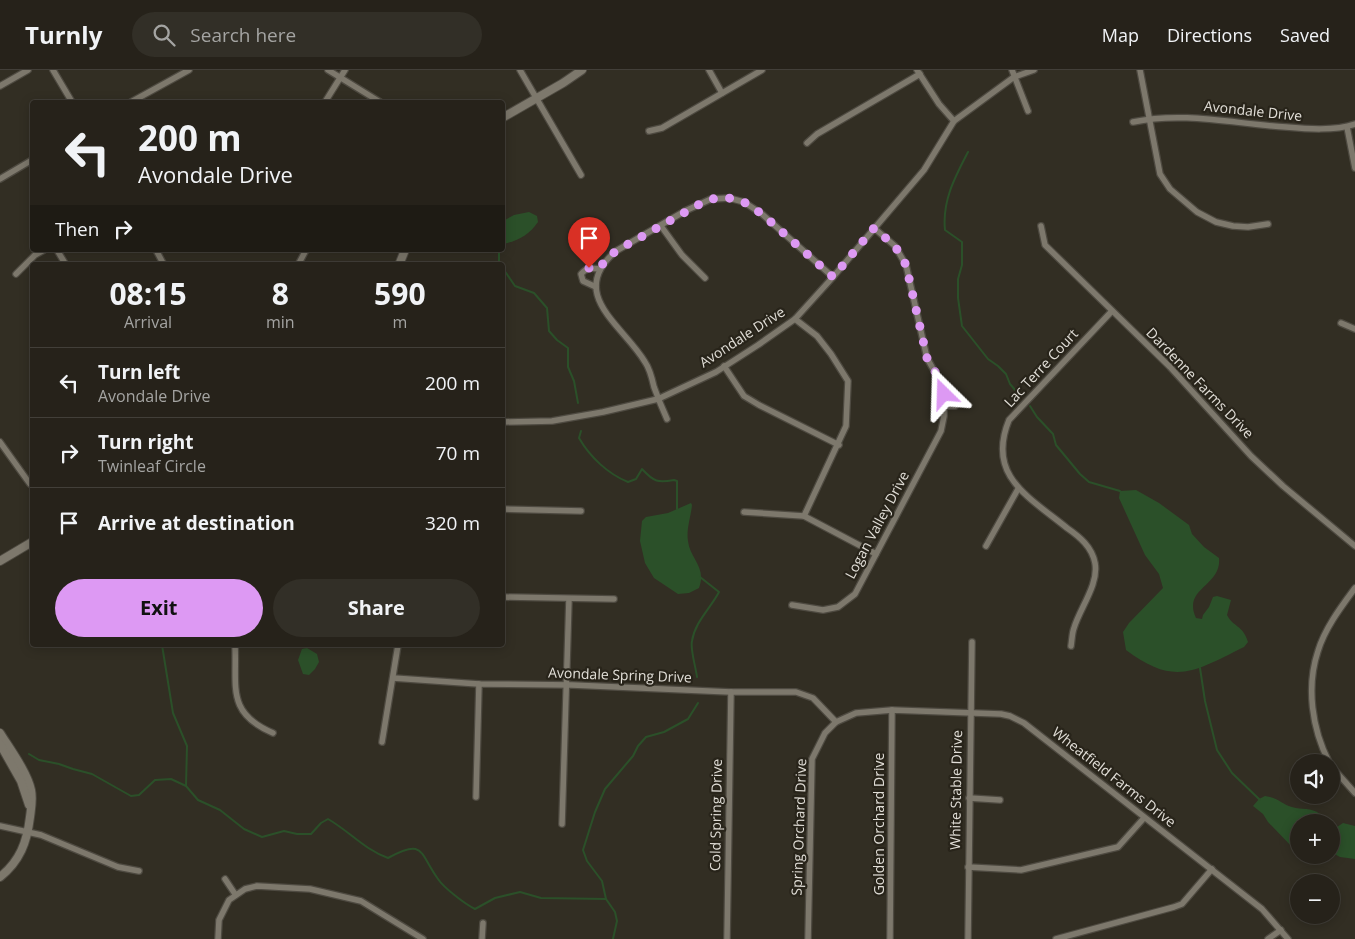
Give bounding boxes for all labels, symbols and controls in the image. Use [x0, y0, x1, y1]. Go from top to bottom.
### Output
search box [132, 12, 482, 57]
text: Turnly [25, 18, 102, 51]
icon: search [150, 21, 178, 49]
text: Search here [190, 22, 296, 48]
text: Map [1102, 23, 1139, 47]
text: Directions [1167, 23, 1252, 47]
text: Saved [1280, 23, 1330, 47]
street label: Avondale Drive [1203, 96, 1303, 125]
text: 200 m [138, 114, 242, 161]
icon: left [55, 120, 120, 185]
text: Avondale Drive [138, 159, 293, 189]
icon: right [109, 215, 137, 243]
text: Then [55, 216, 99, 242]
pin [568, 217, 610, 268]
icon: arrive [575, 224, 603, 252]
text: 08:15 [109, 273, 187, 314]
text: 8 [272, 273, 289, 314]
text: 590 [374, 273, 426, 314]
street label: Avondale Drive [695, 302, 788, 371]
text: Arrival [124, 311, 172, 333]
text: min [266, 311, 295, 333]
text: m [392, 311, 407, 333]
street label: Dardenne Farms Drive [1142, 323, 1258, 442]
street label: Lac Terre Court [999, 324, 1082, 411]
text: Turn left [98, 359, 180, 385]
position arrow [917, 367, 969, 419]
icon: left [55, 369, 83, 397]
text: 200 m [425, 370, 480, 396]
text: Avondale Drive [98, 385, 211, 407]
text: Turn right [98, 429, 193, 455]
icon: right [55, 439, 83, 467]
text: 70 m [436, 440, 480, 466]
text: Twinleaf Circle [98, 455, 206, 477]
street label: Logan Valley Drive [840, 468, 913, 582]
icon: arrive [55, 509, 83, 537]
text: Arrive at destination [98, 510, 295, 536]
text: 320 m [425, 510, 480, 536]
button: Exit [55, 579, 263, 637]
button: Share [273, 579, 480, 637]
street label: Avondale Spring Drive [548, 662, 692, 687]
street label: Wheatfield Farms Drive [1048, 722, 1180, 831]
street label: White Stable Drive [945, 730, 966, 850]
street label: Golden Orchard Drive [869, 753, 888, 895]
map controls [1290, 754, 1340, 924]
button: sound [1290, 754, 1340, 804]
street label: Cold Spring Drive [705, 758, 726, 871]
street label: Spring Orchard Drive [787, 758, 810, 896]
button: + [1290, 814, 1340, 864]
button: − [1290, 874, 1340, 924]

